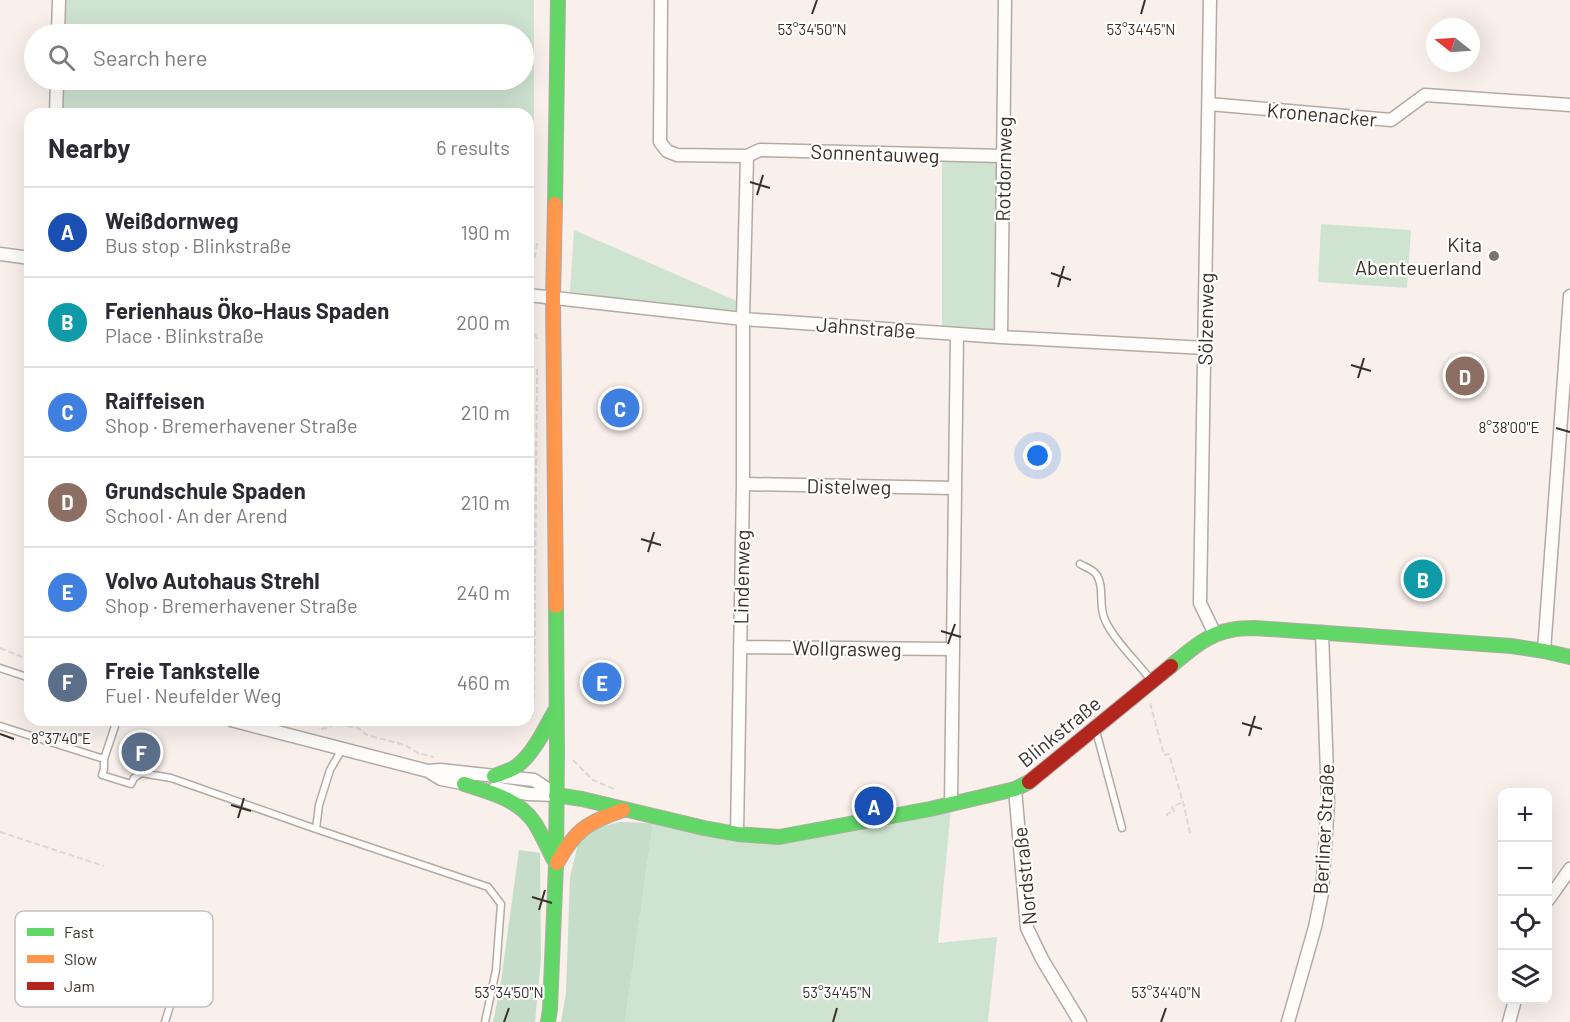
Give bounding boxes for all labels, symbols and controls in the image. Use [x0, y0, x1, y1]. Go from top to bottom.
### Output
north arrow [1426, 18, 1480, 72]
text: 53°34'50"N [777, 20, 847, 38]
text: 53°34'45"N [1107, 20, 1175, 38]
search box [24, 24, 534, 90]
icon: search [45, 41, 78, 74]
text: Search here [93, 44, 207, 70]
street label: Kronenacker [1266, 97, 1378, 131]
street label: Rotdornweg [990, 116, 1016, 222]
text: Nearby [48, 132, 130, 163]
text: 6 results [436, 135, 510, 159]
street label: Sonnentauweg [810, 139, 940, 167]
text: Weißdornweg [105, 207, 239, 233]
text: A [61, 220, 74, 244]
text: 190 m [461, 220, 510, 244]
place label: Kita Abenteuerland [1355, 232, 1482, 279]
text: Bus stop · Blinkstraße [105, 233, 291, 257]
marker: Kita Abenteuerland [1487, 249, 1501, 263]
street label: Sölzenweg [1192, 272, 1218, 366]
text: Ferienhaus Öko-Haus Spaden [105, 297, 389, 323]
text: B [61, 310, 74, 334]
text: 200 m [456, 310, 510, 334]
street label: Jahnstraße [816, 312, 916, 342]
text: Place · Blinkstraße [105, 323, 264, 347]
pin: D [1446, 354, 1484, 398]
pin: C [600, 386, 640, 430]
text: Raiffeisen [105, 387, 205, 413]
text: C [61, 400, 74, 424]
text: 210 m [461, 400, 510, 424]
text: Shop · Bremerhavener Straße [105, 413, 358, 437]
text: 8°38'00"E [1478, 418, 1540, 436]
your location [1023, 441, 1052, 470]
street label: Distelweg [806, 473, 892, 499]
text: Grundschule Spaden [105, 477, 306, 503]
text: D [61, 490, 74, 514]
text: 210 m [461, 490, 510, 514]
text: School · An der Arend [105, 503, 288, 527]
street label: Lindenweg [728, 529, 754, 625]
pin: B [1404, 556, 1442, 602]
text: Volvo Autohaus Strehl [105, 567, 320, 593]
text: E [62, 580, 73, 604]
text: 240 m [456, 580, 510, 604]
text: Shop · Bremerhavener Straße [105, 593, 358, 617]
street label: Wollgrasweg [792, 635, 902, 661]
text: Freie Tankstelle [105, 657, 260, 683]
pin: E [582, 660, 622, 704]
text: F [62, 670, 73, 694]
text: 460 m [457, 670, 510, 694]
text: Fuel · Neufelder Weg [105, 683, 281, 707]
street label: Blinkstraße [1013, 690, 1105, 772]
text: 8°37'40"E [31, 729, 91, 747]
pin: F [122, 730, 160, 774]
street label: Berliner Straße [1308, 763, 1338, 895]
pin: A [854, 784, 894, 828]
map controls [1498, 788, 1552, 1004]
button: + [1498, 788, 1552, 842]
street label: Nordstraße [1007, 826, 1041, 926]
button: − [1498, 842, 1552, 896]
button: locate [1498, 896, 1552, 950]
legend [15, 911, 213, 1007]
text: Fast [64, 922, 94, 941]
text: Slow [64, 949, 97, 968]
button: layers [1498, 950, 1552, 1004]
text: Jam [64, 976, 95, 995]
text: 53°34'50"N [474, 983, 544, 1001]
text: 53°34'45"N [803, 983, 871, 1001]
text: 53°34'40"N [1131, 983, 1201, 1001]

